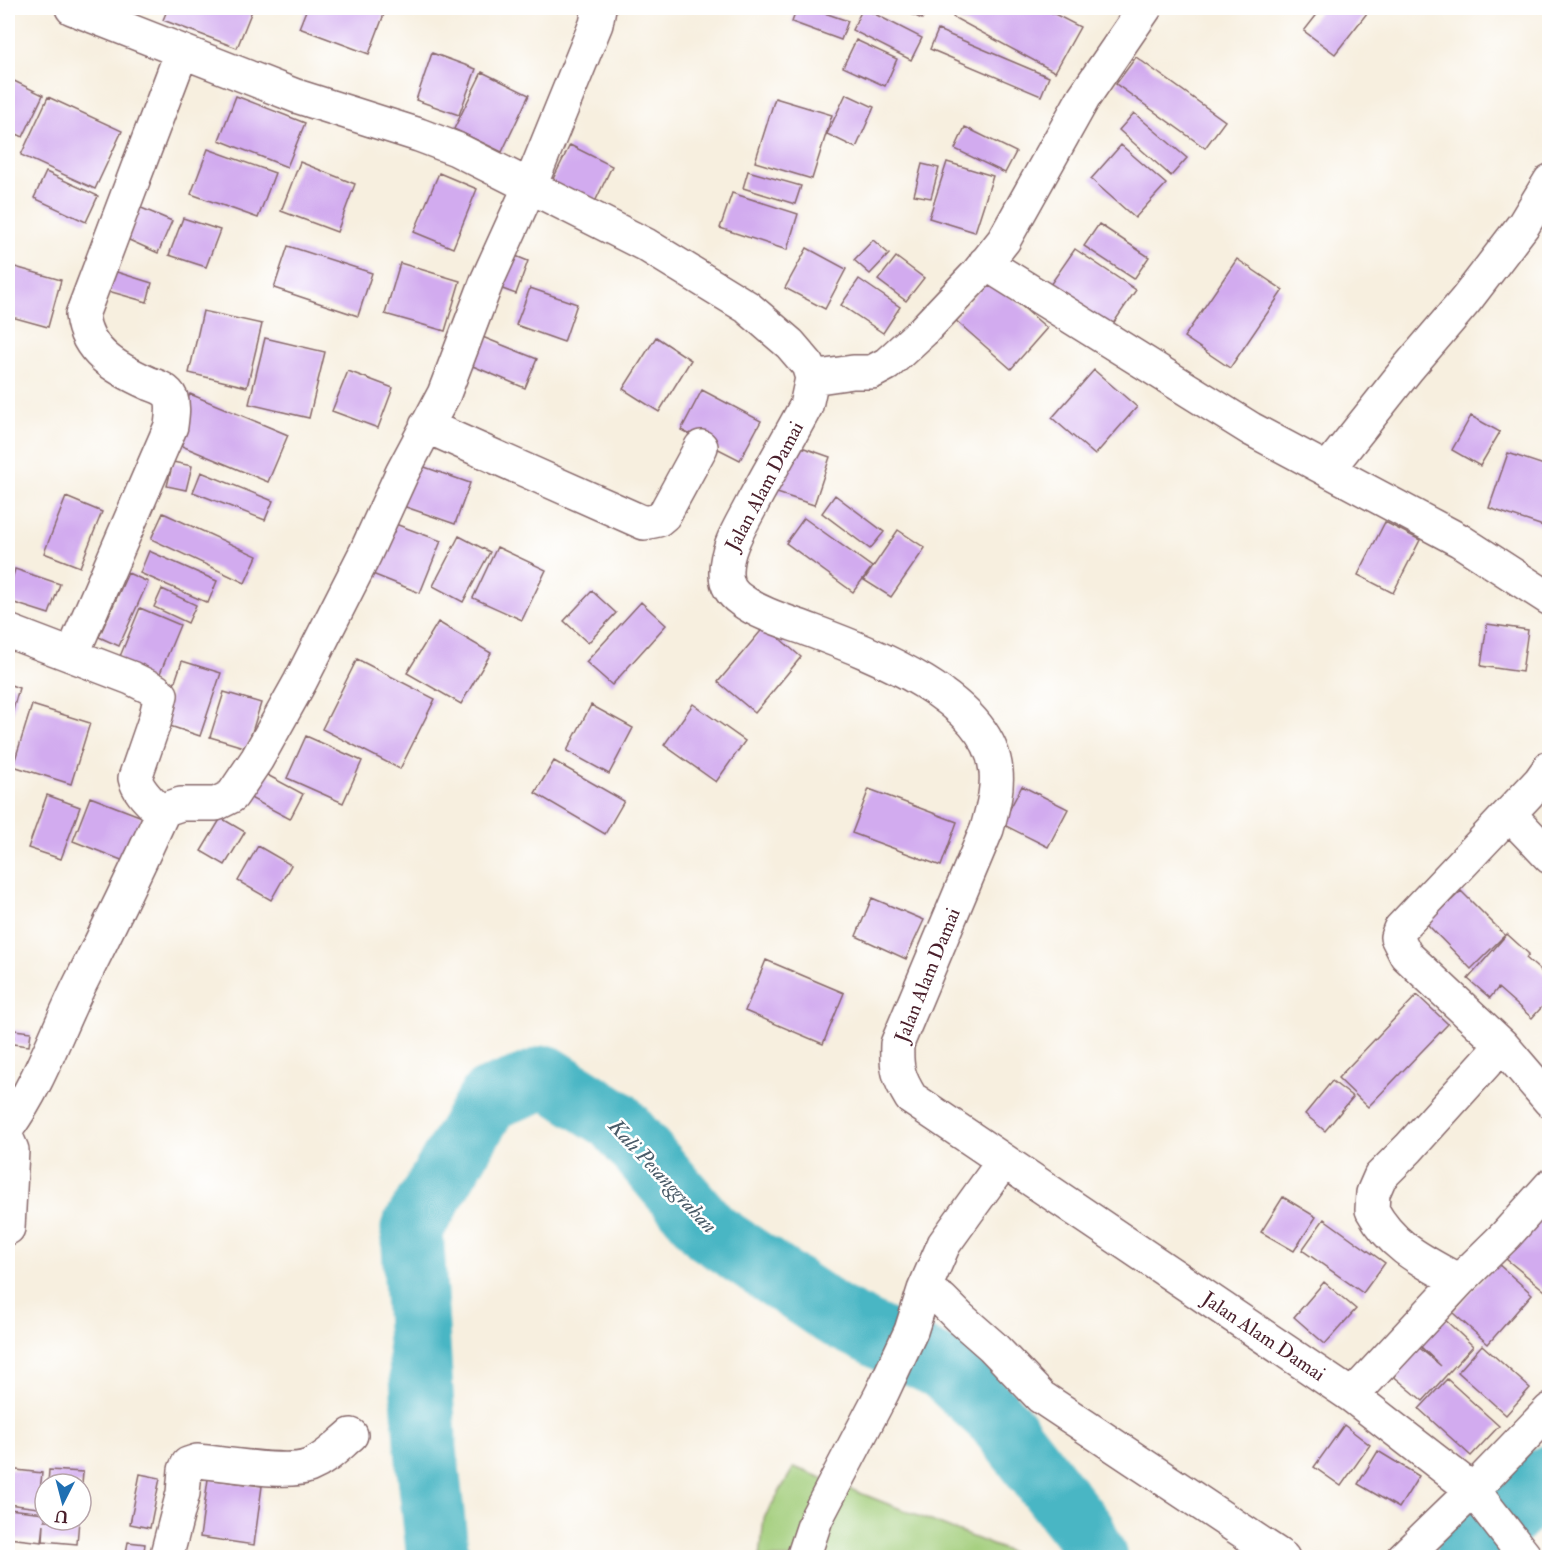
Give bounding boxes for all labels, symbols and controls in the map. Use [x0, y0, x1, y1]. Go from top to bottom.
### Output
street label: Jalan Alam Damai [719, 417, 809, 556]
street label: Jalan Alam Damai [889, 904, 966, 1047]
water label: Kali Pesanggrahan [602, 1113, 723, 1239]
street label: Jalan Alam Damai [1197, 1285, 1330, 1387]
north arrow [33, 1472, 93, 1532]
text: U [53, 1505, 69, 1527]

